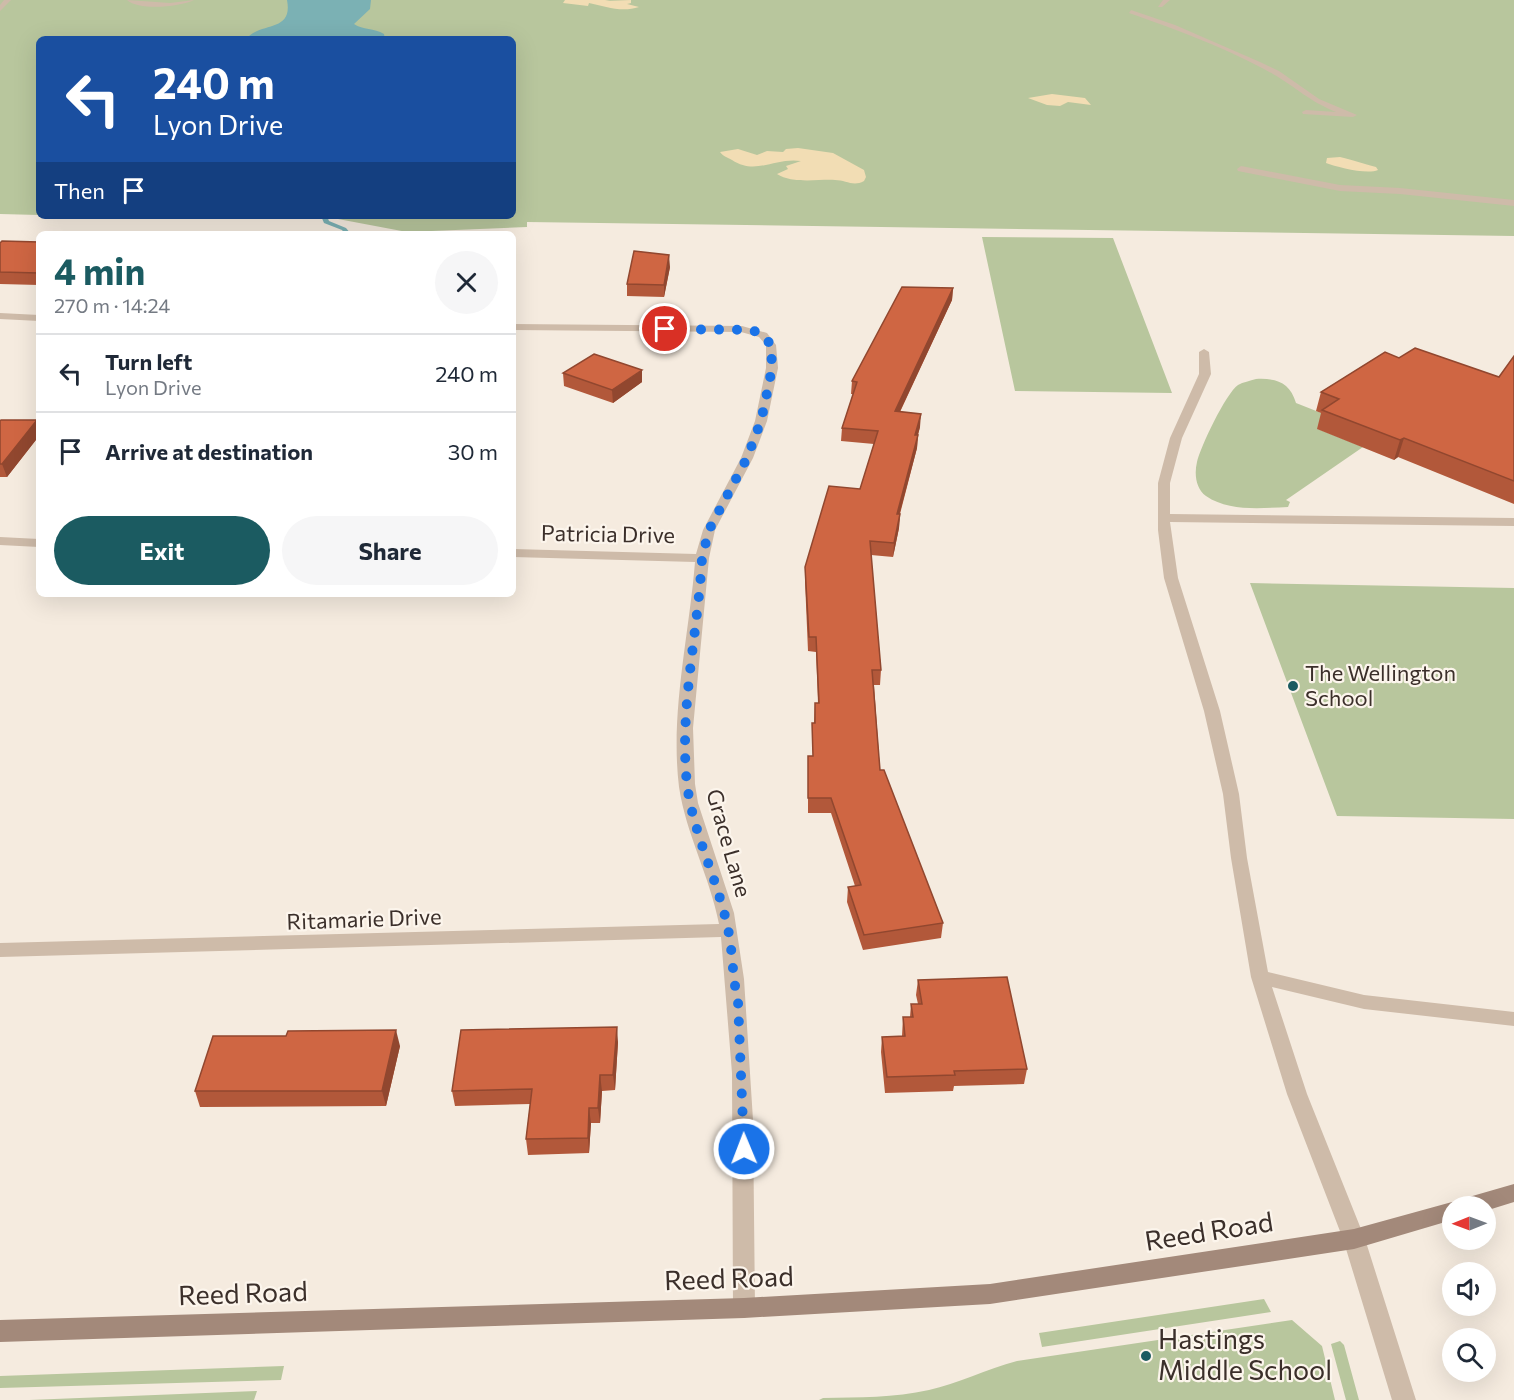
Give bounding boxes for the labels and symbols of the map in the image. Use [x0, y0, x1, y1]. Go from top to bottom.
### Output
pin [639, 303, 690, 354]
street label: Patricia Drive [541, 519, 675, 548]
place label: The Wellington School [1305, 659, 1456, 711]
marker: The Wellington School [1286, 679, 1300, 693]
street label: Grace Lane [701, 786, 758, 900]
street label: Ritamarie Drive [286, 902, 442, 935]
position arrow [712, 1117, 776, 1181]
north arrow [1442, 1196, 1496, 1250]
street label: Reed Road [1142, 1204, 1275, 1257]
street label: Reed Road [664, 1259, 794, 1296]
street label: Reed Road [178, 1274, 308, 1311]
place label: Hastings Middle School [1158, 1322, 1332, 1386]
marker: Hastings Middle School [1139, 1349, 1153, 1363]

